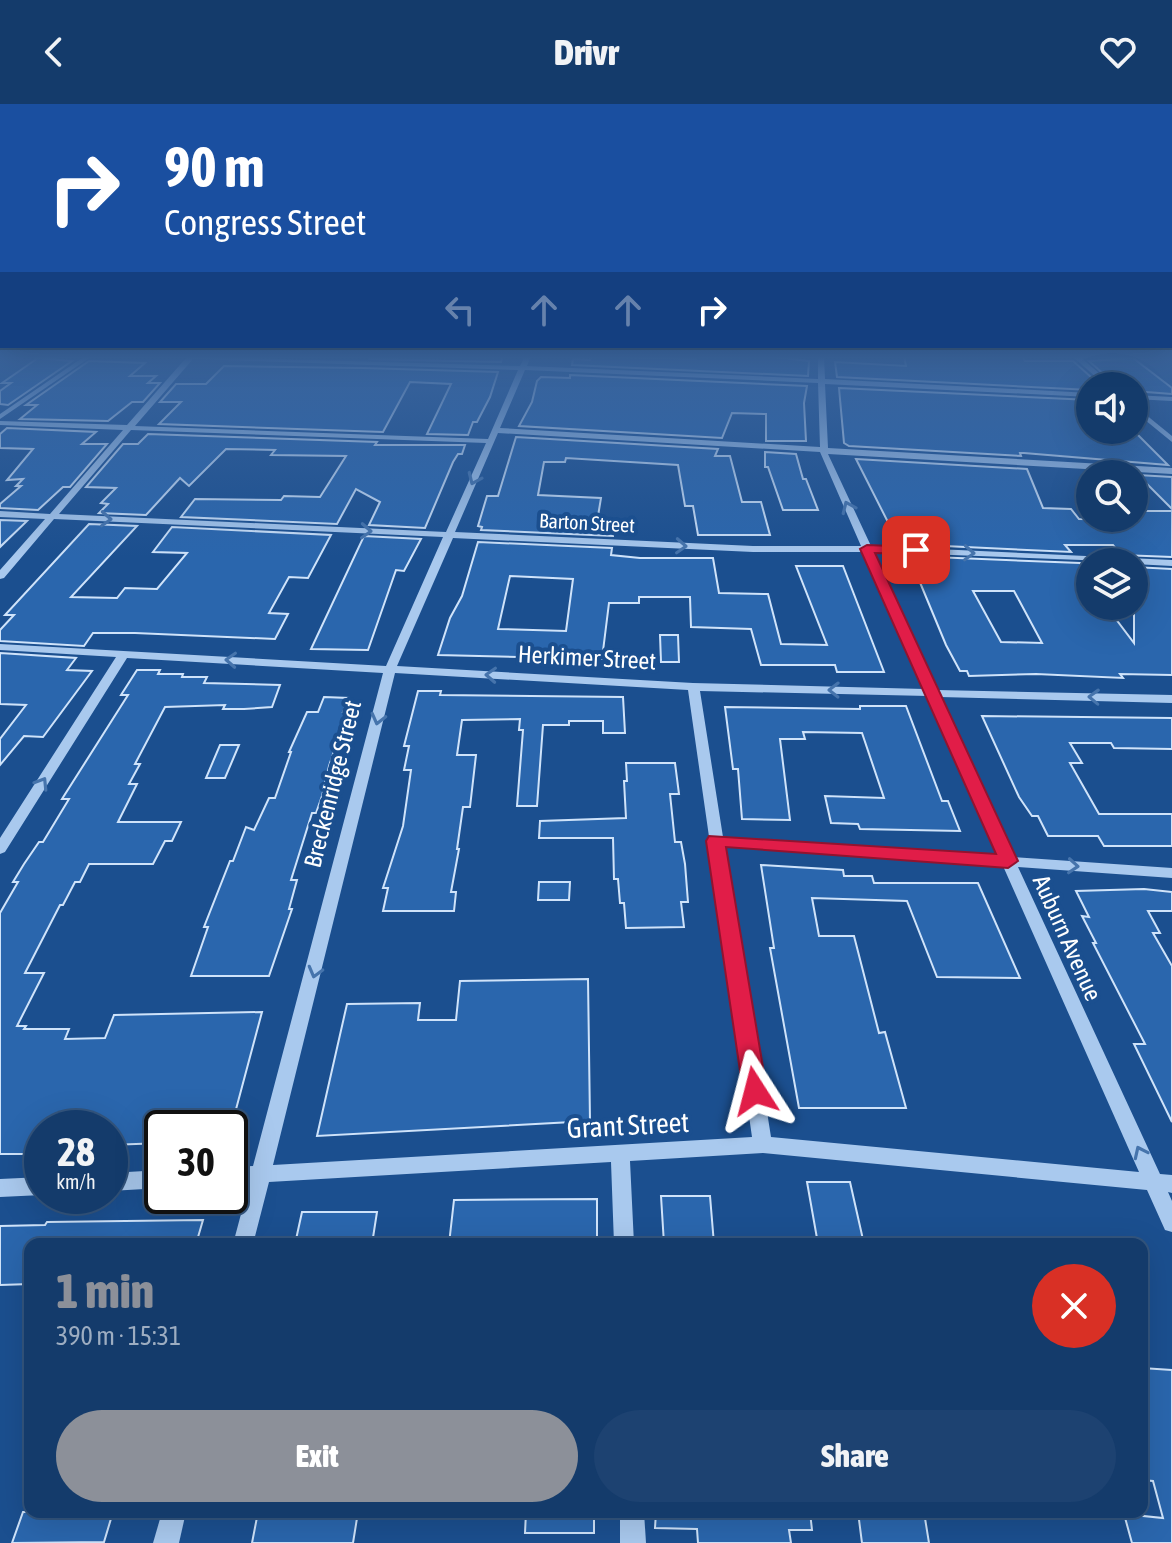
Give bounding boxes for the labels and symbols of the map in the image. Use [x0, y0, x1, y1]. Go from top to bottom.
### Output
one-way arrow [467, 470, 483, 485]
one-way arrow [842, 501, 858, 515]
street label: Barton Street [539, 509, 636, 537]
one-way arrow [100, 510, 113, 527]
pin [882, 516, 950, 584]
one-way arrow [360, 522, 373, 539]
one-way arrow [675, 537, 688, 554]
one-way arrow [963, 544, 976, 561]
street label: Herkimer Street [517, 640, 657, 675]
one-way arrow [224, 652, 237, 669]
one-way arrow [484, 666, 496, 683]
one-way arrow [827, 681, 840, 699]
one-way arrow [1087, 688, 1100, 705]
street label: Breckenridge Street [299, 697, 366, 870]
one-way arrow [370, 712, 387, 726]
one-way arrow [32, 777, 47, 792]
one-way arrow [1067, 857, 1080, 874]
street label: Auburn Avenue [1028, 871, 1107, 1005]
one-way arrow [307, 964, 324, 978]
position arrow [713, 1049, 797, 1133]
street label: Grant Street [566, 1106, 690, 1144]
speed limit sign: 30 [144, 1110, 248, 1214]
one-way arrow [1134, 1146, 1150, 1160]

